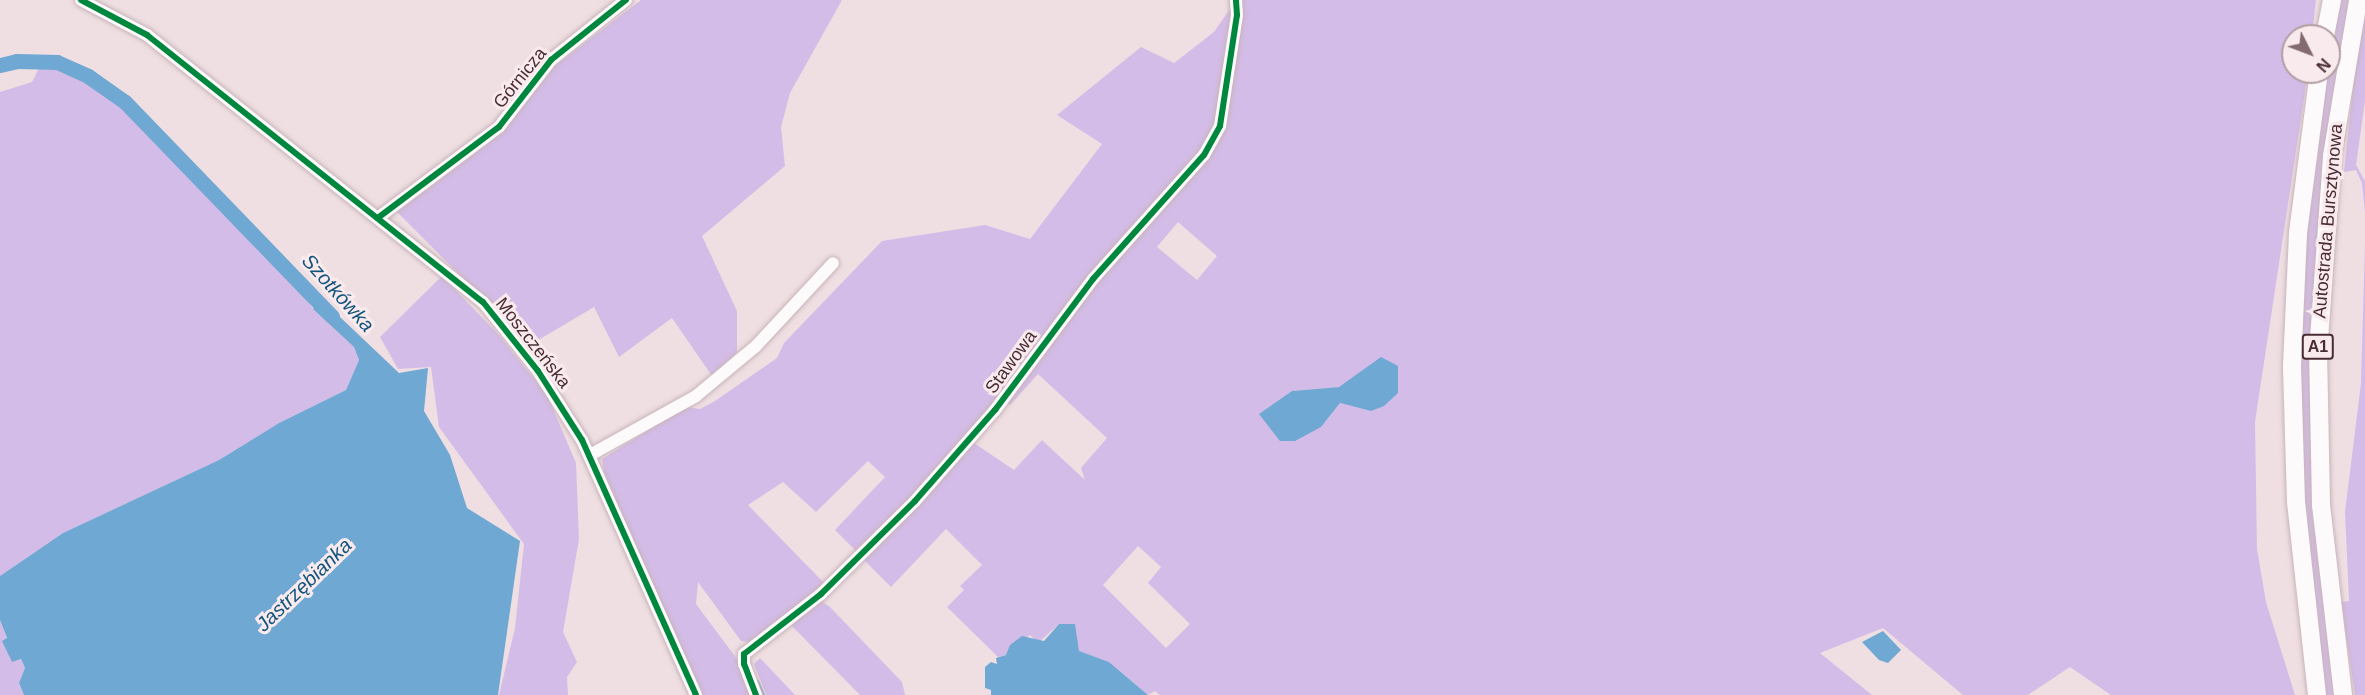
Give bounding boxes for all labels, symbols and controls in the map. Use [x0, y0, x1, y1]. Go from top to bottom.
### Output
north arrow [2281, 24, 2341, 84]
street label: Górnicza [489, 43, 551, 113]
text: N [2313, 55, 2333, 75]
street label: Autostrada Bursztynowa [2309, 123, 2347, 319]
water label: Szotkówka [297, 249, 379, 337]
street label: Moszczeńska [491, 293, 575, 393]
street label: Stawowa [981, 326, 1041, 398]
road number: A1 [2302, 334, 2334, 360]
water label: Jastrzębianka [251, 534, 357, 636]

